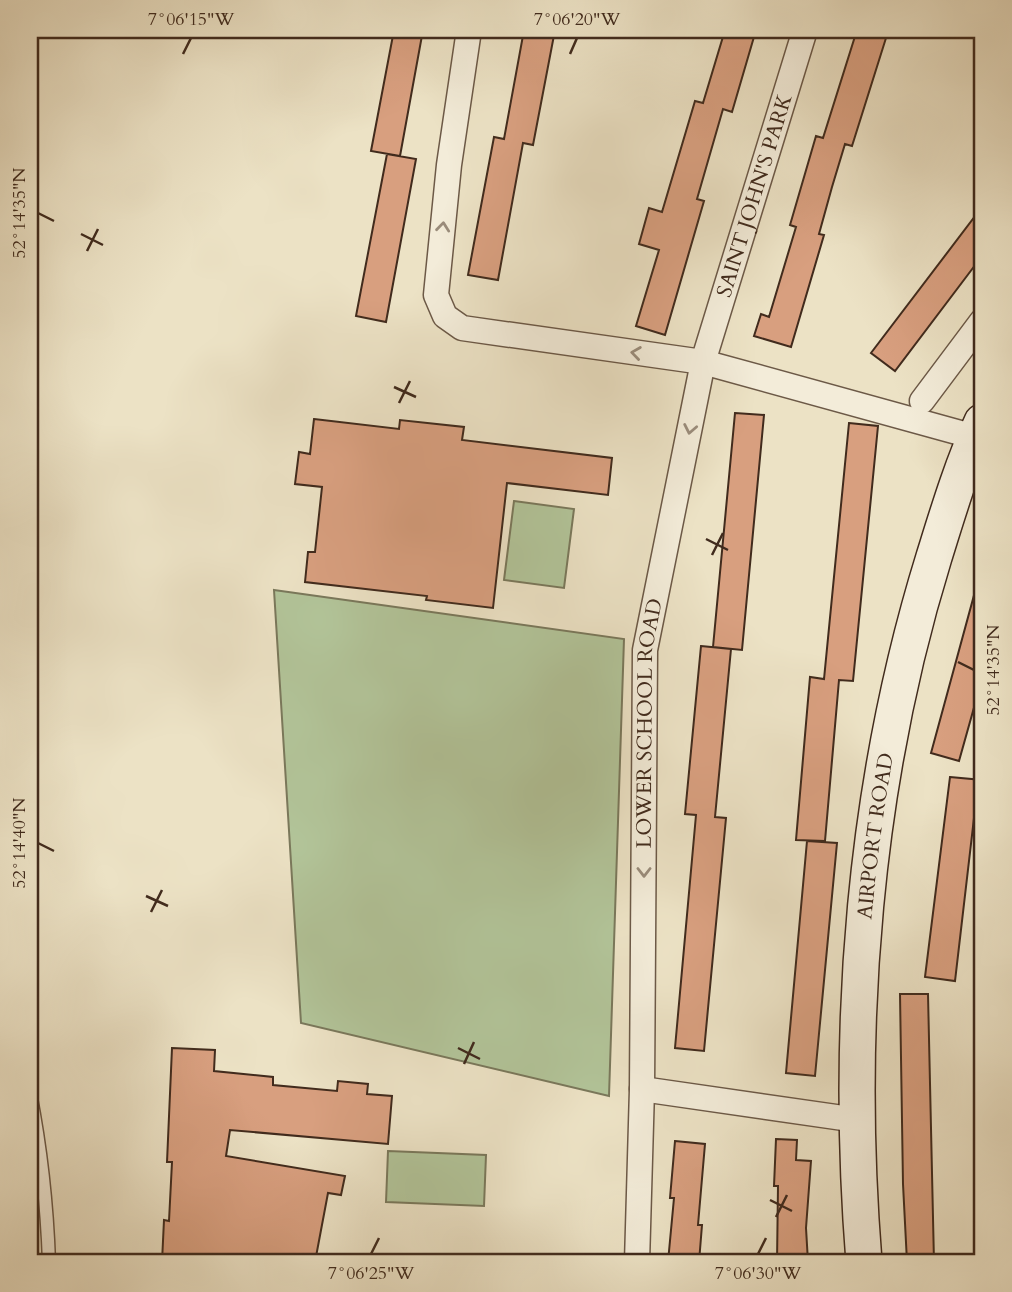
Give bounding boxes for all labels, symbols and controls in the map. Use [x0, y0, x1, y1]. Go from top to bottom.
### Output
text: 7°06'15"W [148, 7, 234, 32]
text: 7°06'20"W [534, 7, 620, 32]
street label: SAINT JOHN'S PARK [709, 90, 799, 301]
text: 52°14'35"N [7, 167, 32, 259]
one-way arrow [435, 222, 450, 233]
one-way arrow [630, 345, 641, 360]
one-way arrow [683, 423, 698, 435]
street label: LOWER SCHOOL ROAD [629, 596, 670, 849]
text: 52°14'35"N [981, 624, 1006, 716]
street label: AIRPORT ROAD [850, 751, 901, 921]
text: 52°14'40"N [7, 797, 32, 889]
one-way arrow [636, 868, 652, 878]
text: 7°06'25"W [328, 1261, 414, 1286]
text: 7°06'30"W [715, 1261, 801, 1286]

